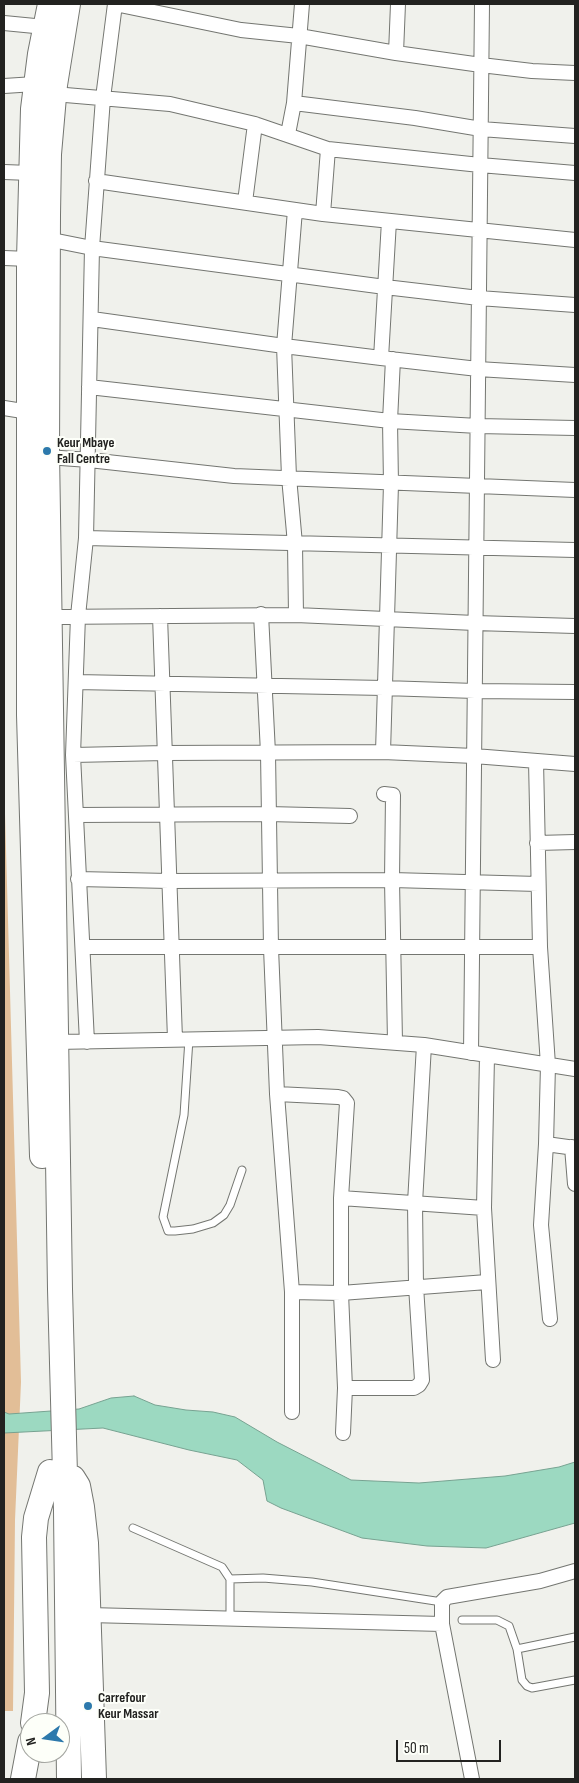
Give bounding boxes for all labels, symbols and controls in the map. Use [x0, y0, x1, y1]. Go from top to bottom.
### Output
place label: Keur Mbaye Fall Centre [57, 435, 114, 468]
marker: Keur Mbaye Fall Centre [41, 445, 53, 457]
place label: Carrefour Keur Massar [98, 1690, 159, 1722]
marker: Carrefour Keur Massar [82, 1700, 94, 1712]
north arrow [20, 1713, 70, 1763]
scale bar [399, 1730, 504, 1762]
text: N [22, 1736, 40, 1747]
text: 50 m [404, 1739, 429, 1758]

